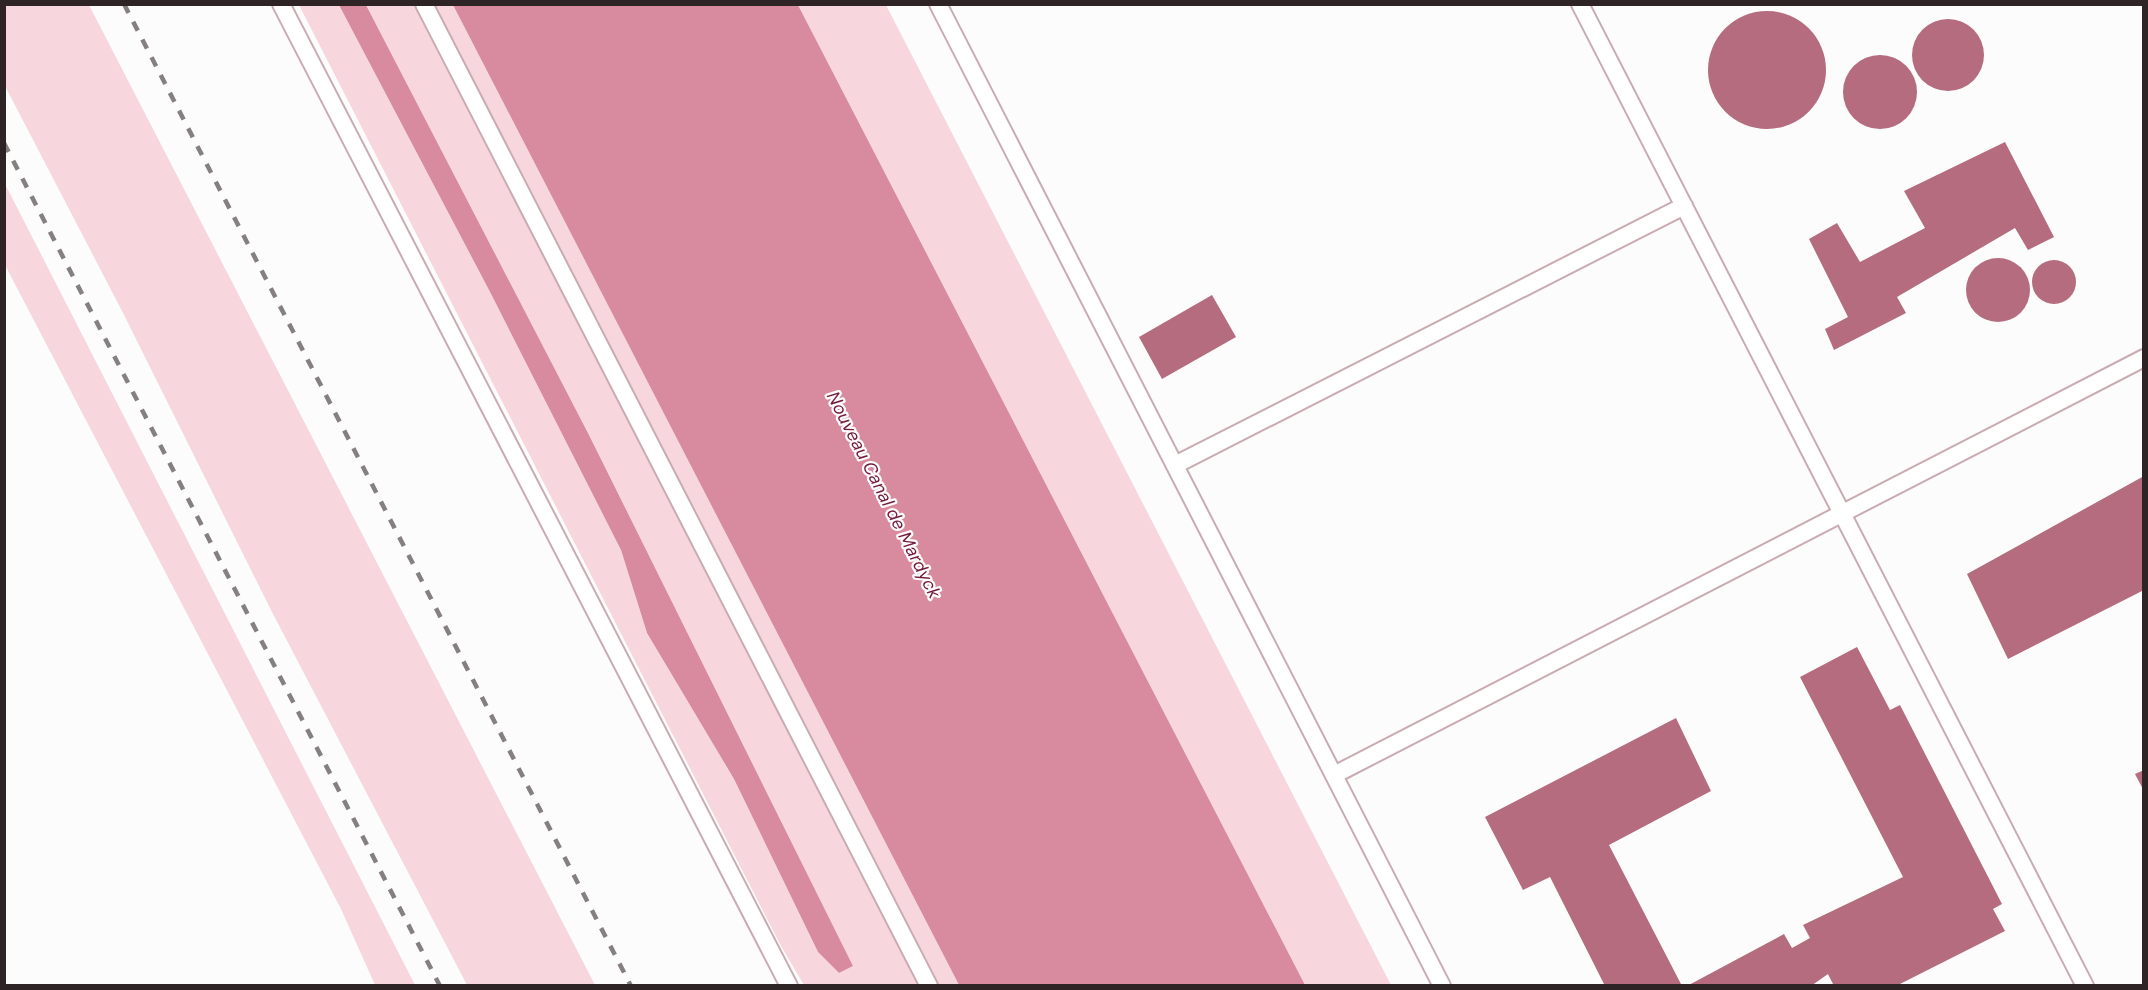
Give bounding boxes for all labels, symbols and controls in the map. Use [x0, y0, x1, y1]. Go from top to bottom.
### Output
water label: Nouveau Canal de Mardyck [821, 387, 947, 603]

